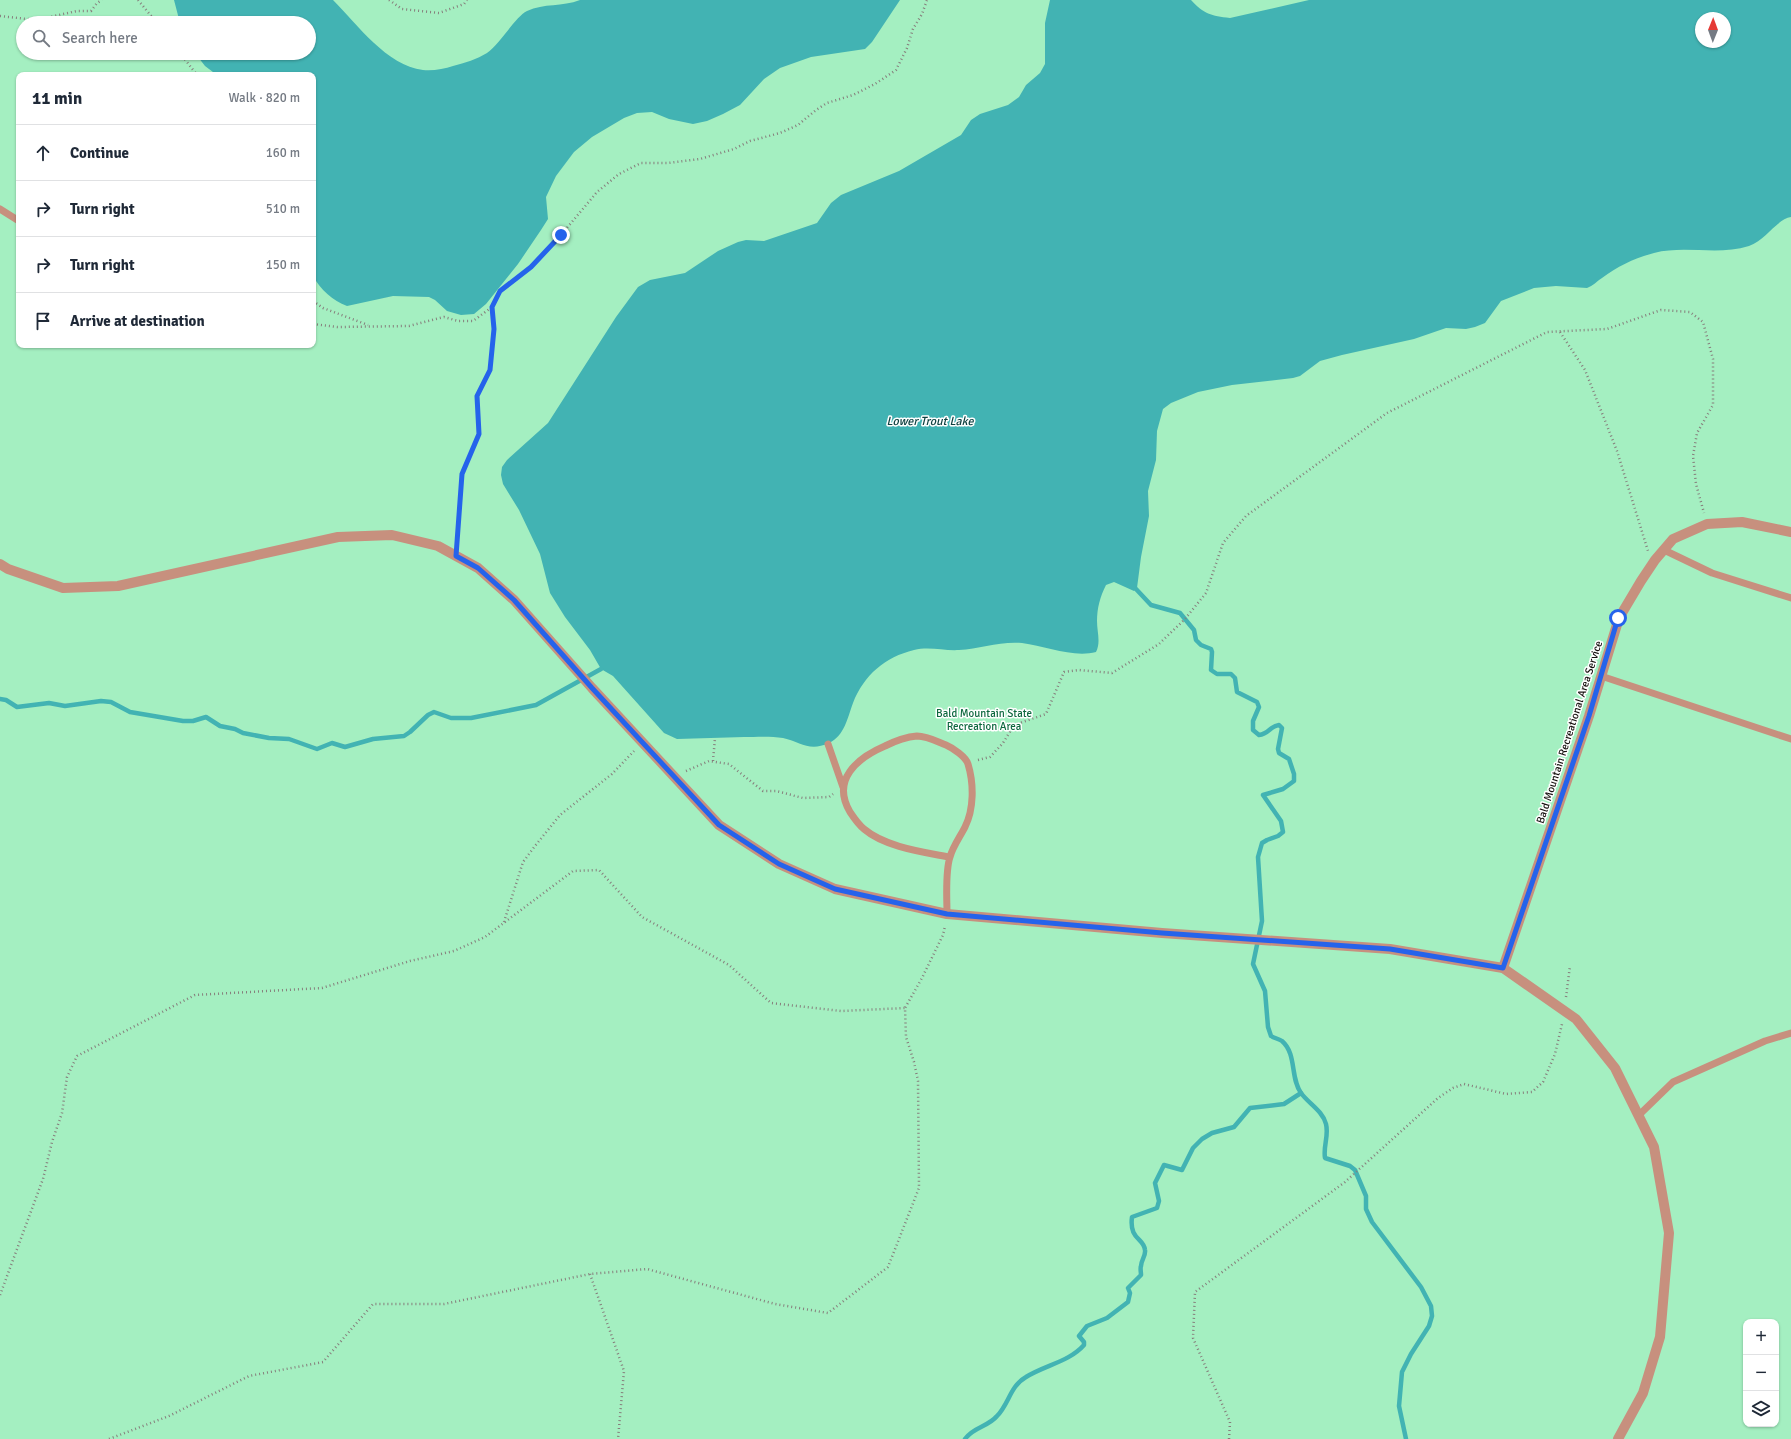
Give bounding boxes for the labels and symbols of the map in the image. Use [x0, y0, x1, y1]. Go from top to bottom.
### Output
north arrow [1695, 12, 1731, 48]
route end [552, 226, 570, 244]
water label: Lower Trout Lake [887, 414, 974, 429]
route start [1609, 609, 1627, 627]
street label: Bald Mountain Recreational Area Service [1534, 639, 1605, 825]
park label: Bald Mountain State Recreation Area [936, 707, 1032, 733]

